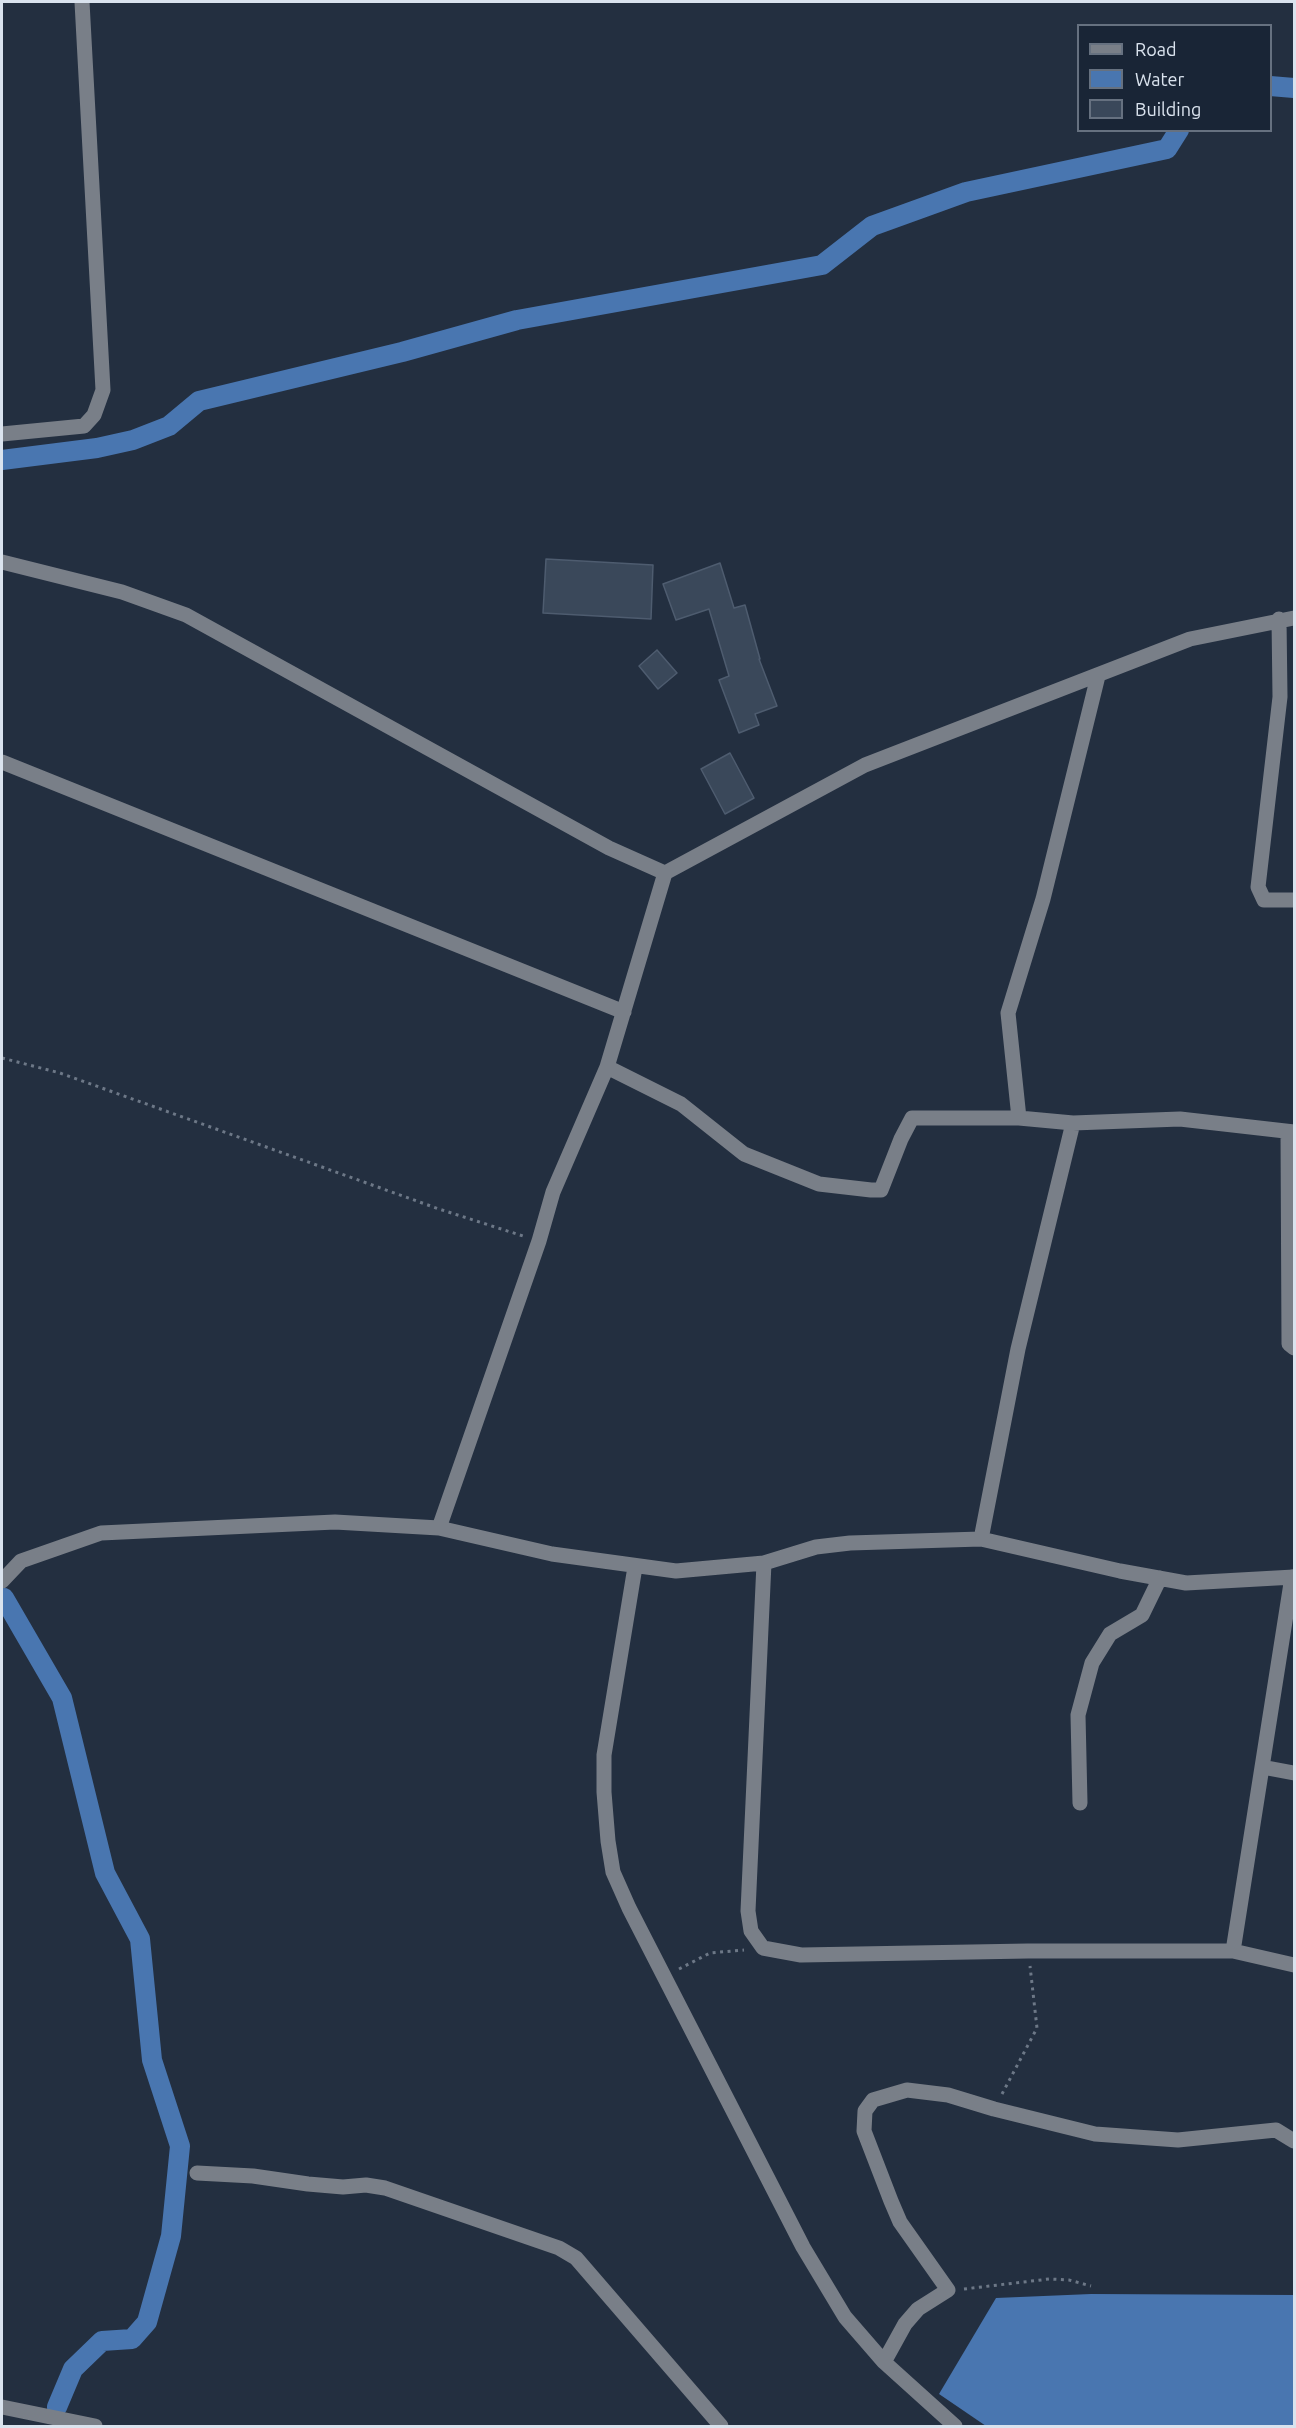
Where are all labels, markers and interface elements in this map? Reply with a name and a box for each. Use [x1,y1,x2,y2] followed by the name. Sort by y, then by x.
[1077,24,1272,132] legend
[1135,39,1177,59] text: Road
[1135,69,1184,89] text: Water
[1135,99,1201,119] text: Building

